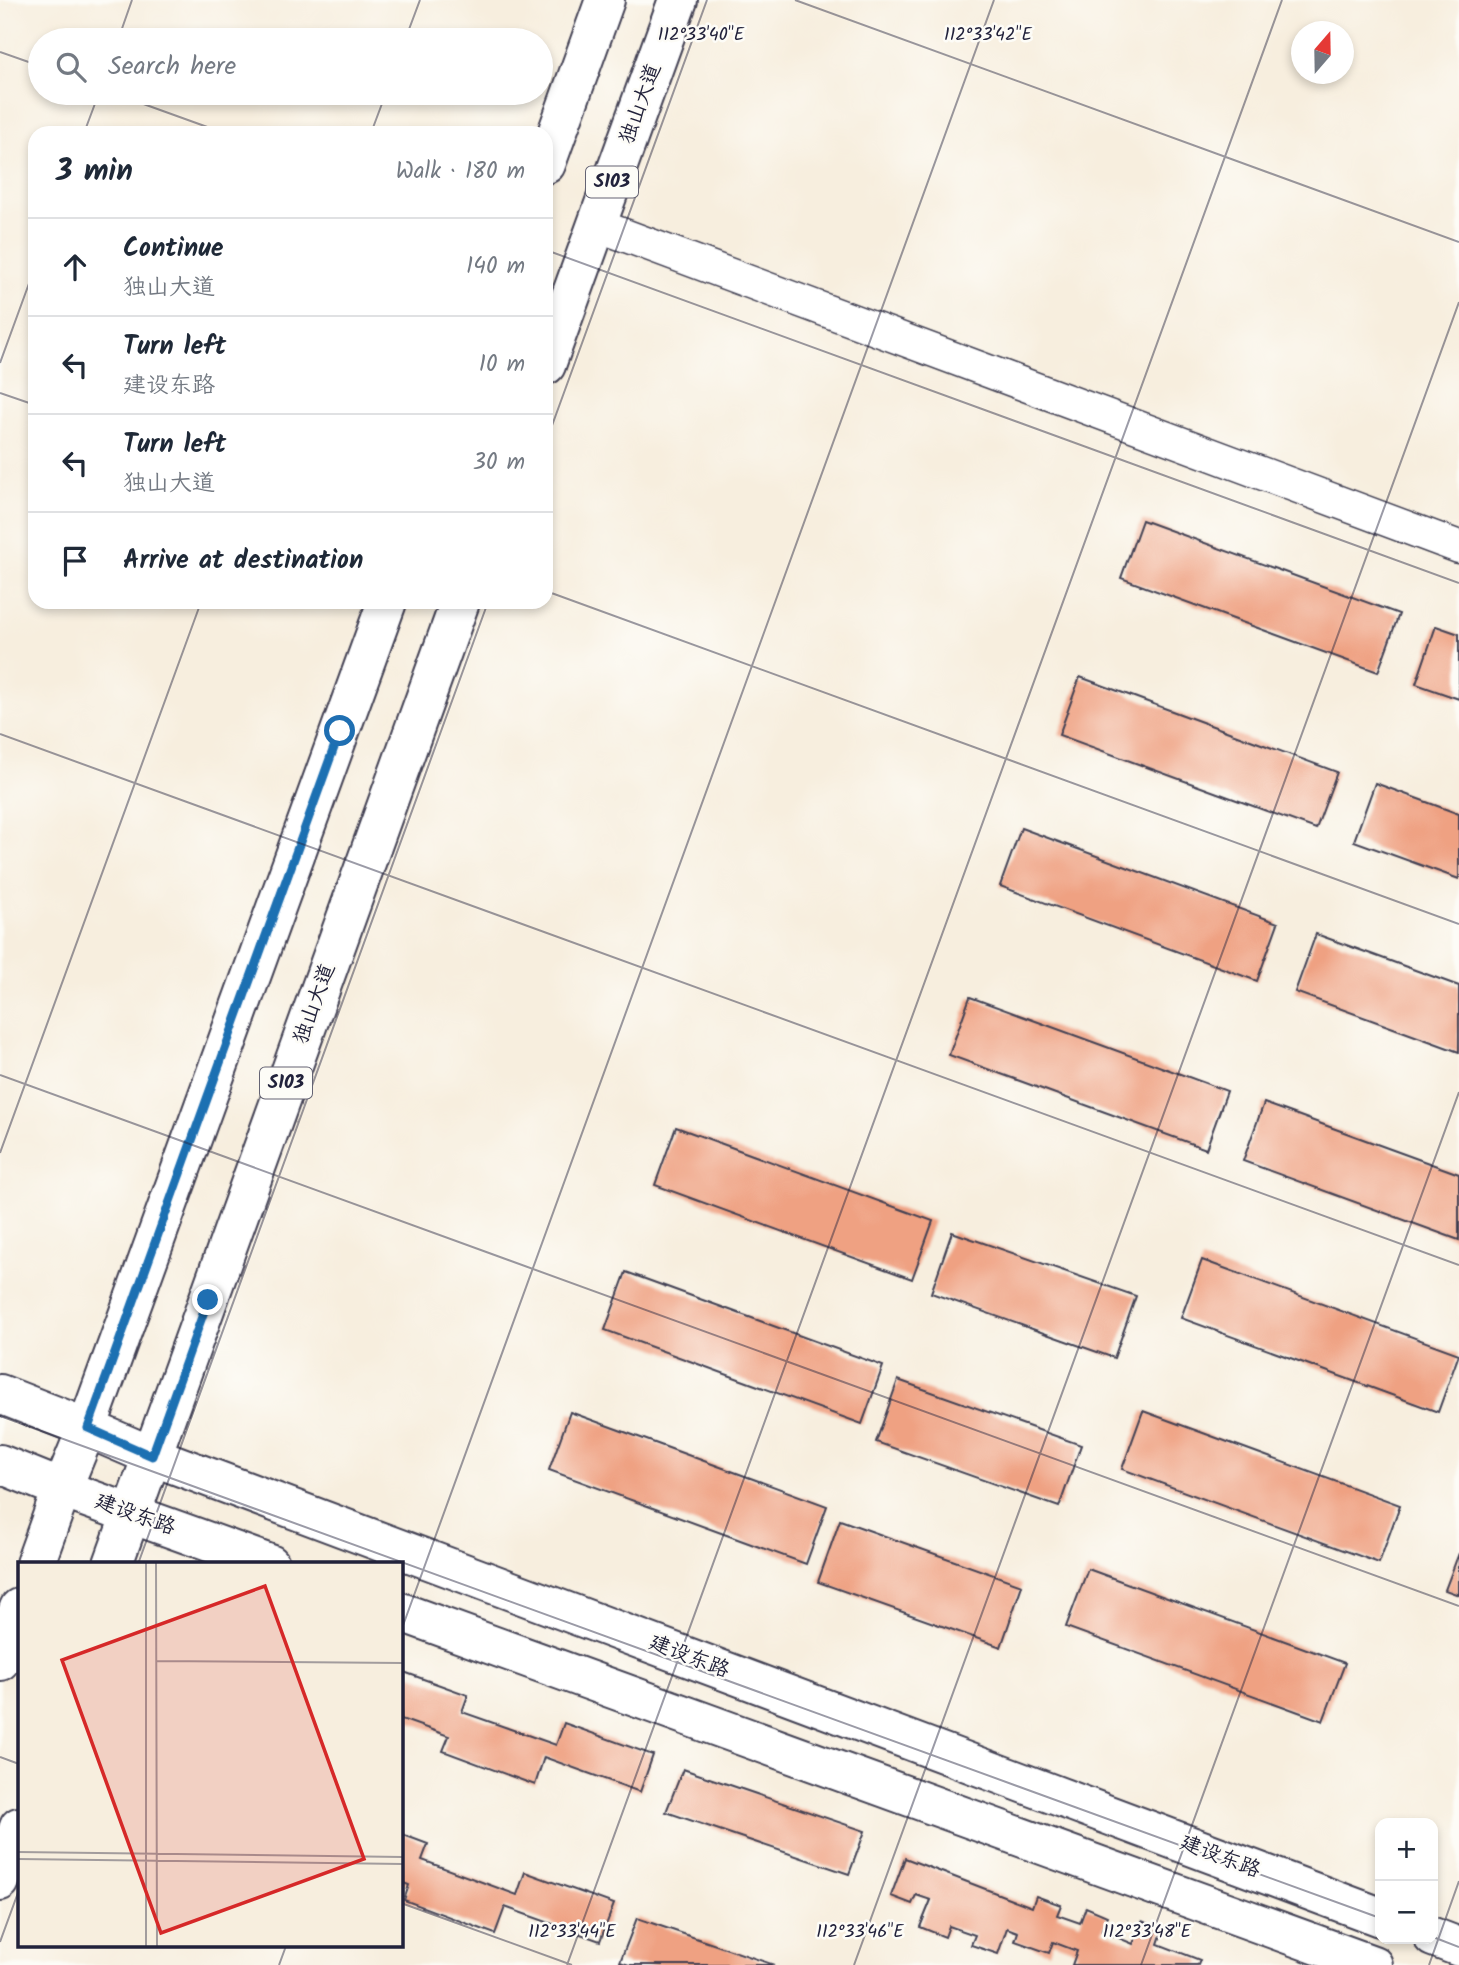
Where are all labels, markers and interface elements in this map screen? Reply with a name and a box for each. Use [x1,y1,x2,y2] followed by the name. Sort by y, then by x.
[658,21,745,50] text: 112°33'40"E
[944,21,1032,50] text: 112°33'42"E
[1291,21,1354,84] north arrow
[28,28,553,105] search box
[108,46,236,88] text: Search here
[52,48,90,86] icon: search
[611,59,671,149] street label: 独山大道
[56,148,133,196] text: 3 min
[396,154,525,190] text: Walk · 180 m
[586,166,638,198] road number: S103
[123,228,224,270] text: Continue
[56,248,94,286] icon: ahead
[466,249,525,285] text: 140 m
[123,270,215,306] text: 独山大道
[123,326,226,368] text: Turn left
[56,346,94,384] icon: left
[479,347,525,383] text: 10 m
[123,368,215,404] text: 建设东路
[123,424,226,466] text: Turn left
[56,444,94,482] icon: left
[473,445,525,481] text: 30 m
[123,466,215,502] text: 独山大道
[123,540,363,582] text: Arrive at destination
[56,542,94,580] icon: arrive
[324,715,355,746] route start
[285,959,345,1049] street label: 独山大道
[260,1068,312,1098] road number: S103
[192,1284,223,1315] route end
[90,1485,180,1545] street label: 建设东路
[18,1562,402,1948] inset map
[644,1627,734,1687] street label: 建设东路
[1375,1818,1438,1944] map controls
[1375,1818,1438,1881] button: +
[1175,1827,1265,1887] street label: 建设东路
[1375,1881,1438,1944] button: −
[528,1918,616,1947] text: 112°33'44"E
[816,1918,904,1947] text: 112°33'46"E
[1103,1918,1192,1947] text: 112°33'48"E

